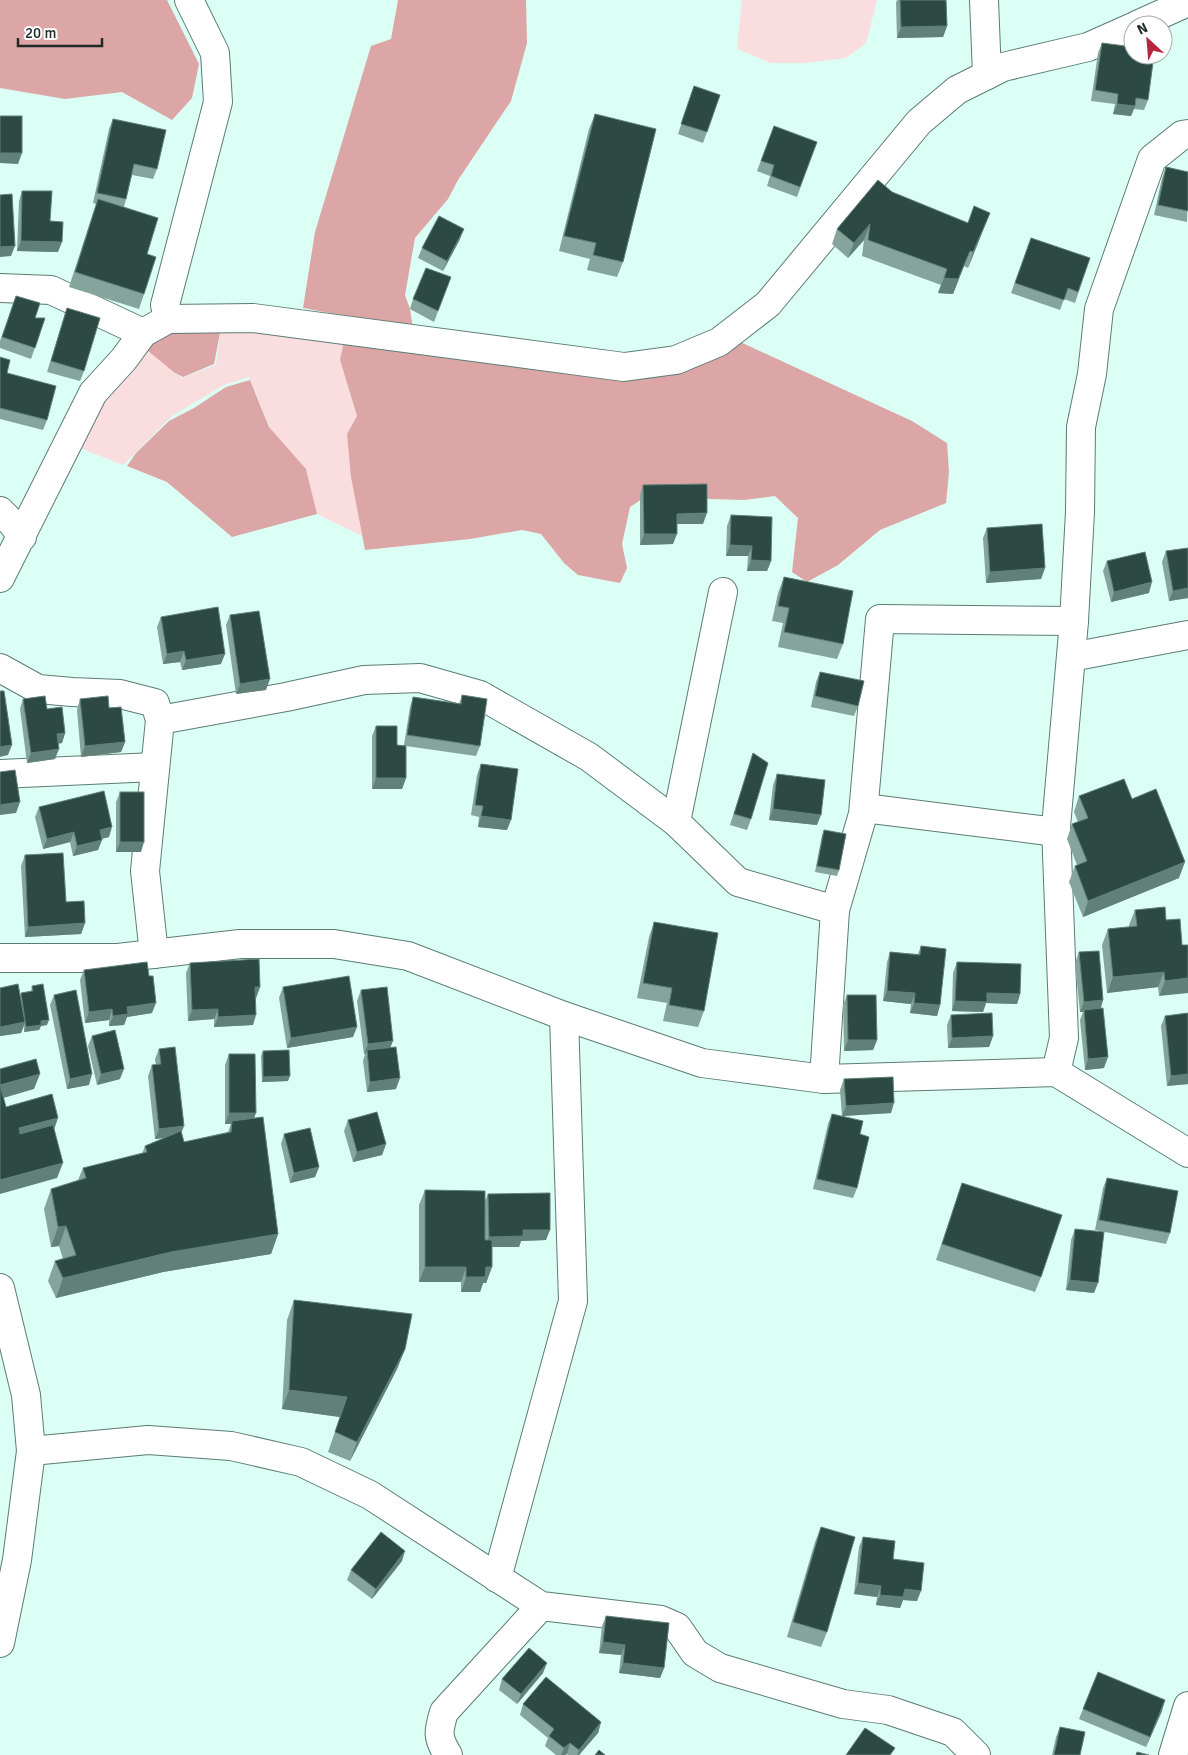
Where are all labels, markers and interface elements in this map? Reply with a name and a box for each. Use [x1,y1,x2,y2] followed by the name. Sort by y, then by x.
[18,15,101,47] scale bar
[1123,15,1173,65] north arrow
[1134,19,1151,39] text: N
[25,24,56,42] text: 20 m

